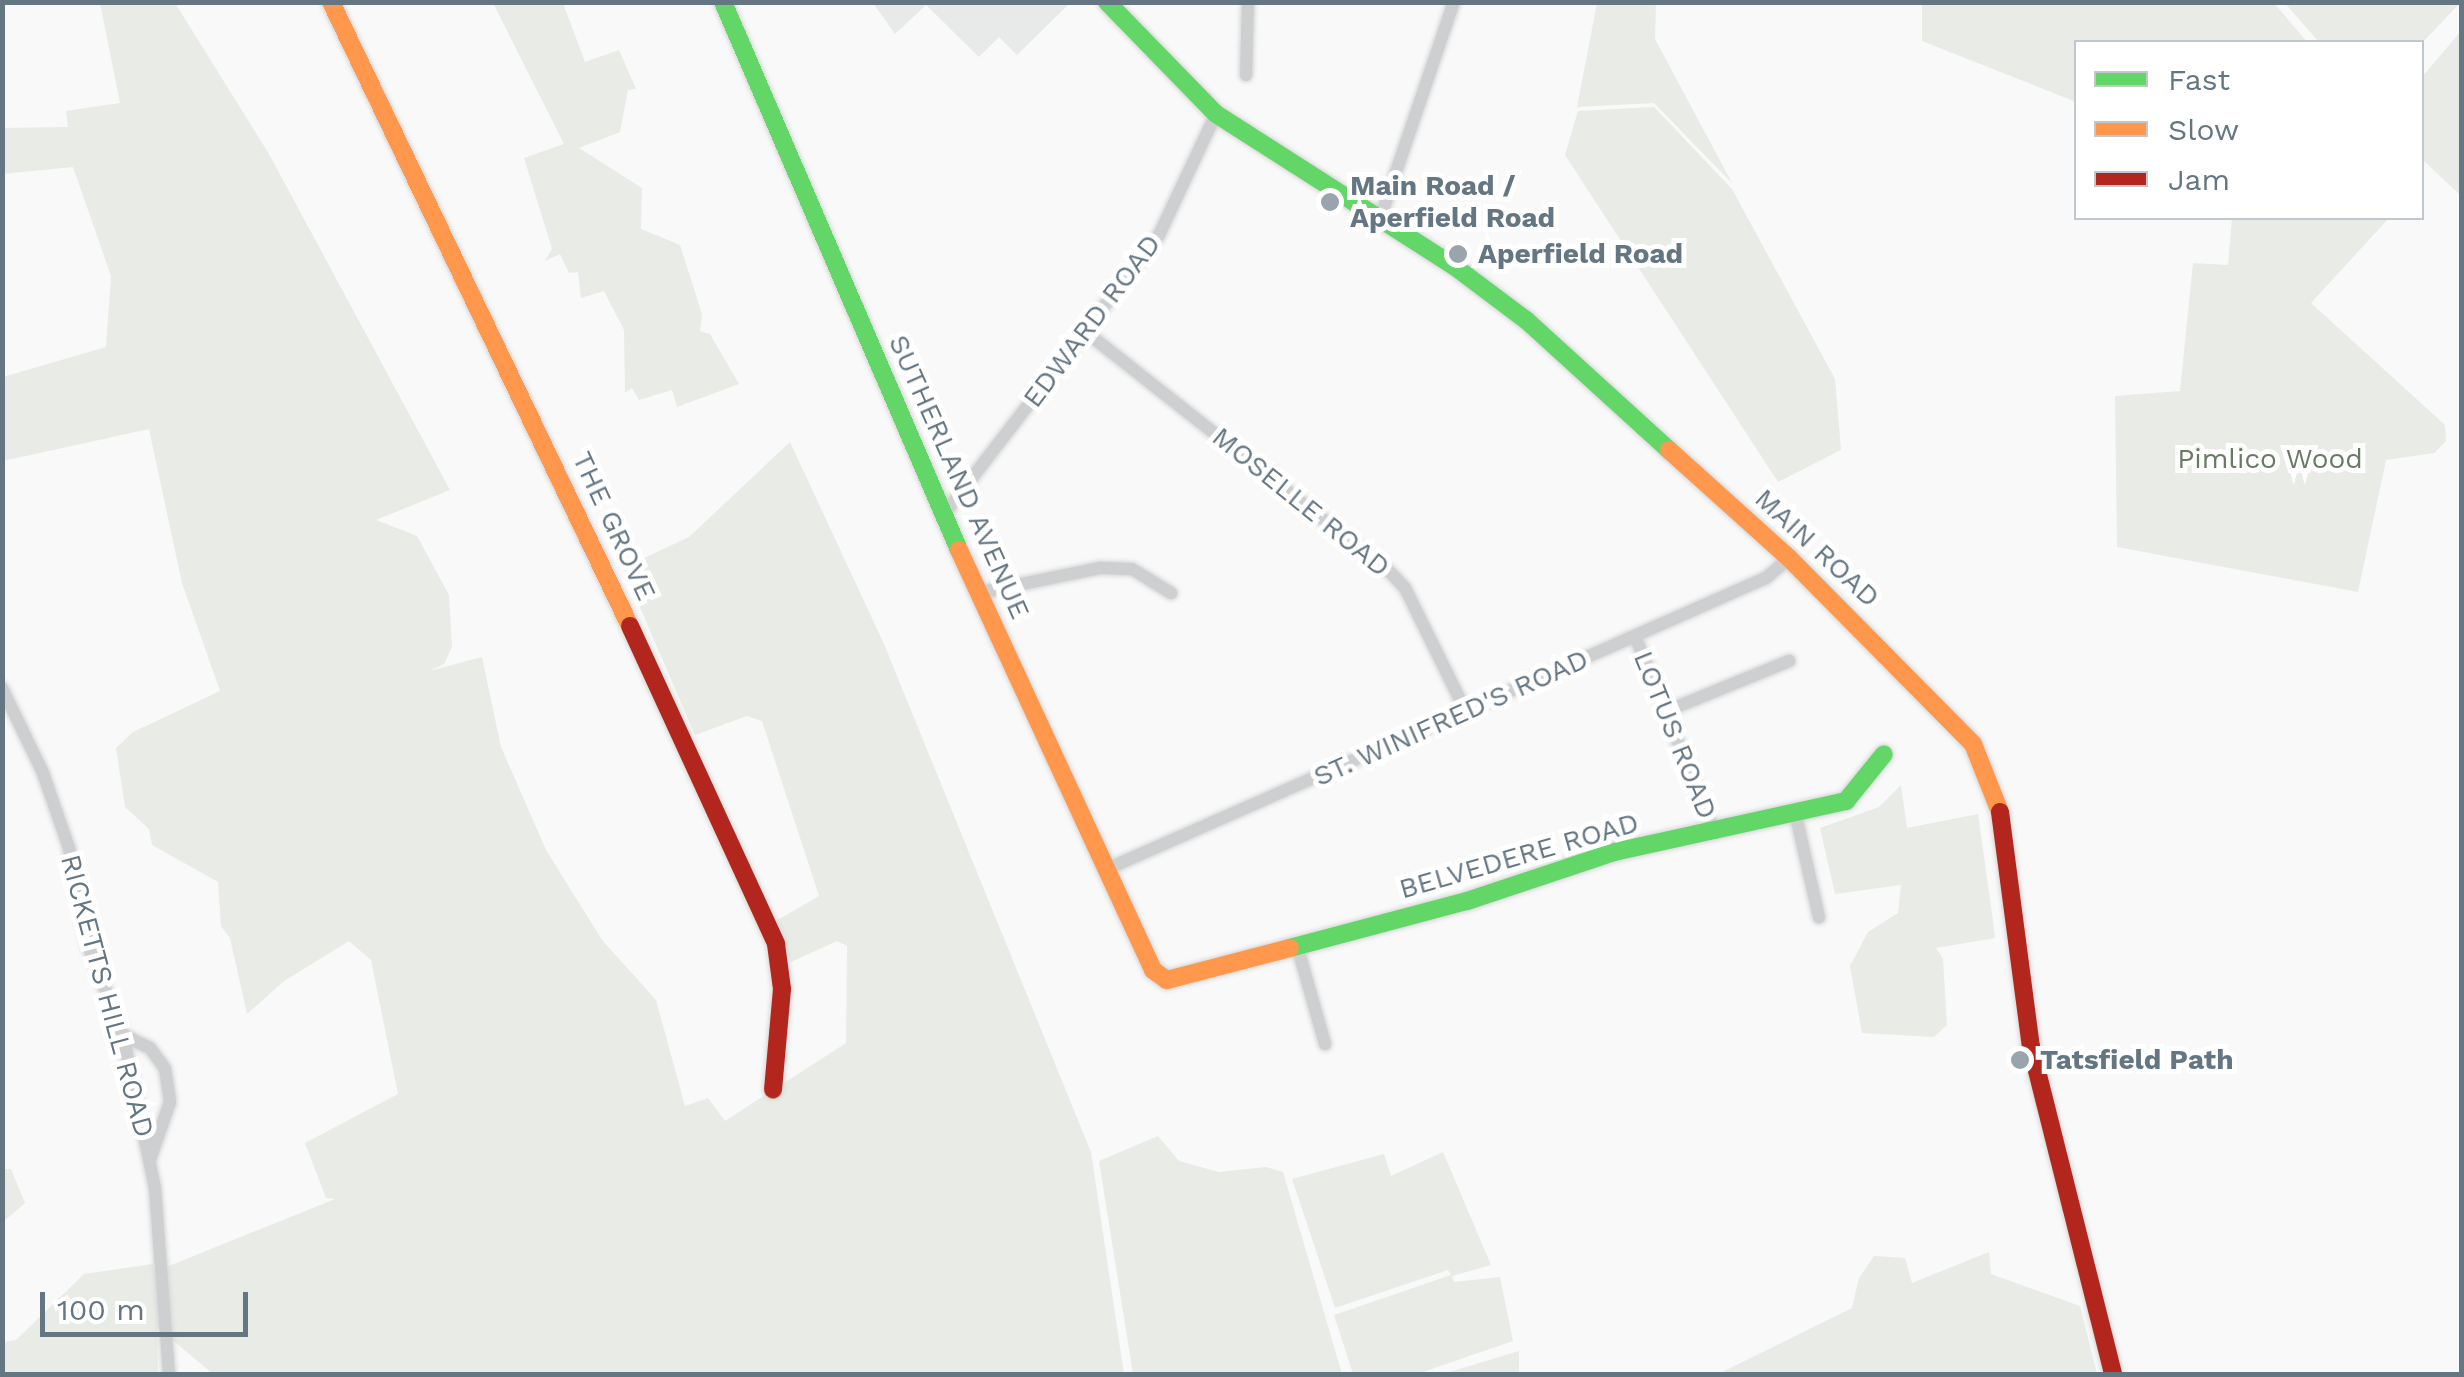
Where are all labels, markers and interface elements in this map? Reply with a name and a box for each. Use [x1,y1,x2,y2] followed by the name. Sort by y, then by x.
[2074,40,2424,220] legend
[2168,62,2230,97] text: Fast
[2168,112,2239,147] text: Slow
[2168,162,2230,197] text: Jam
[1350,169,1555,235] place label: Main Road / Aperfield Road
[1319,191,1341,213] marker: Main Road / Aperfield Road
[1016,228,1168,414] street label: EDWARD ROAD
[1478,237,1683,271] place label: Aperfield Road
[1447,243,1469,265] marker: Aperfield Road
[881,329,1037,625] street label: SUTHERLAND AVENUE
[1205,420,1397,584] street label: MOSELLE ROAD
[2177,442,2363,476] park label: Pimlico Wood
[565,446,663,606] street label: THE GROVE
[1748,482,1886,614] street label: MAIN ROAD
[1308,642,1594,794] street label: ST. WINIFRED'S ROAD
[1626,646,1724,824] street label: LOTUS ROAD
[1395,806,1643,906] street label: BELVEDERE ROAD
[53,851,161,1141] street label: RICKETTS HILL ROAD
[2040,1043,2234,1077] place label: Tatsfield Path
[2009,1049,2031,1071] marker: Tatsfield Path
[45,1272,252,1334] scale bar
[57,1292,145,1327] text: 100 m

